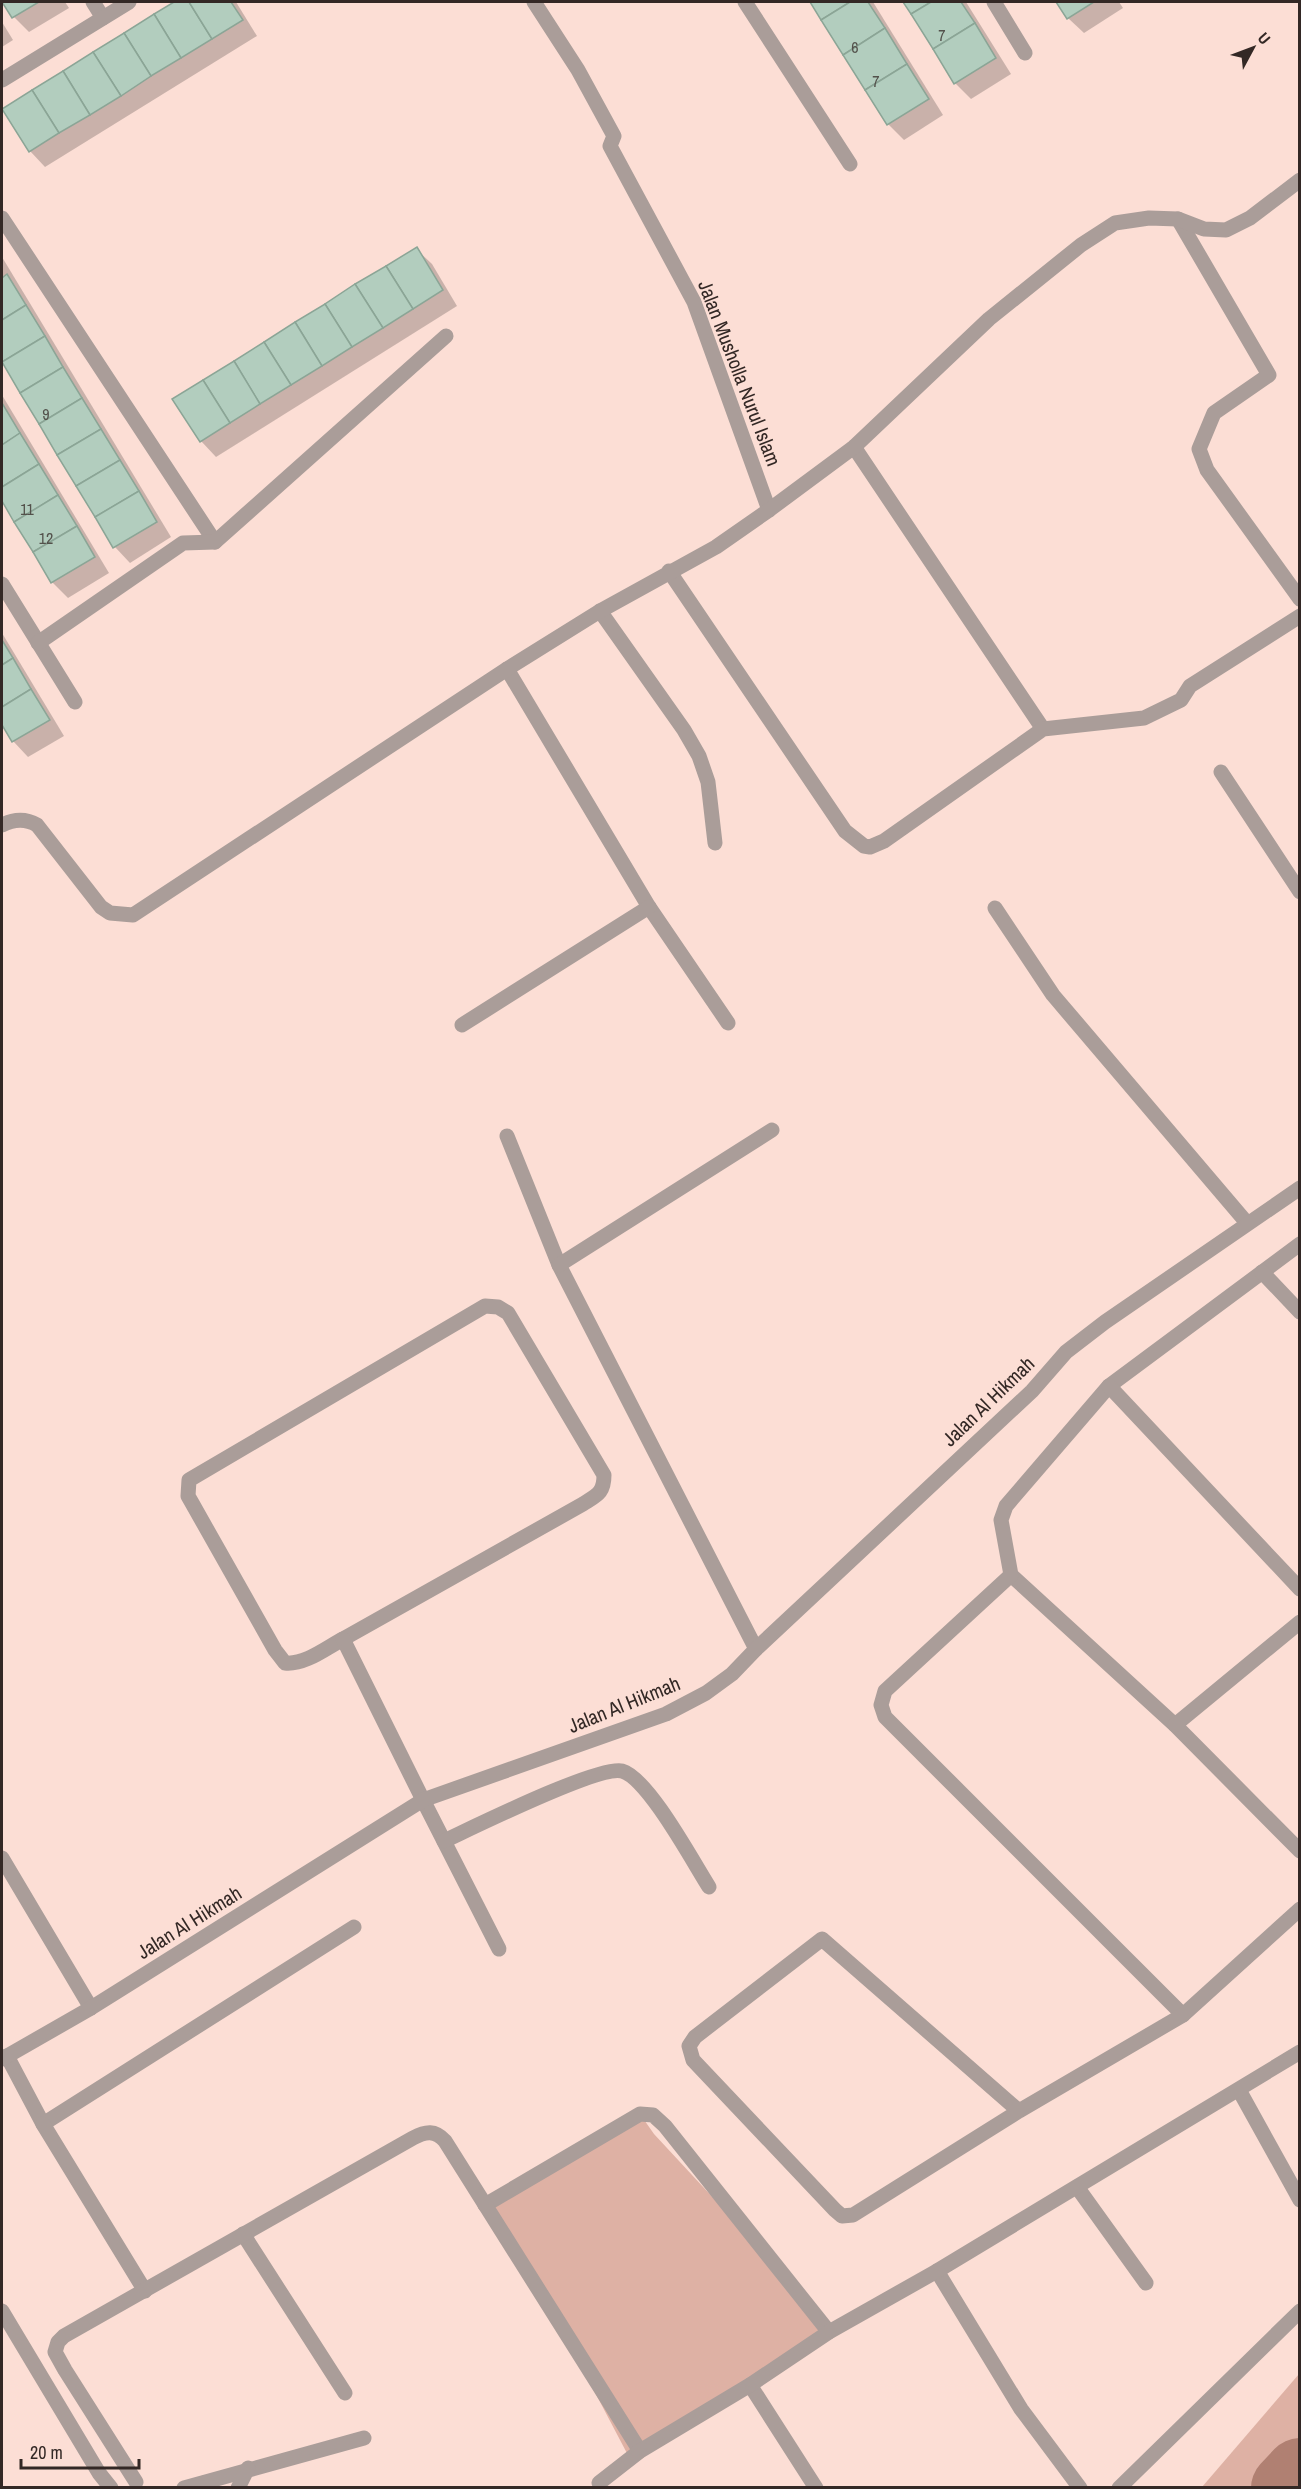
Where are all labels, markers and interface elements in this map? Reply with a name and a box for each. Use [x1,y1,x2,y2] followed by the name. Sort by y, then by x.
[1223,18,1283,78] north arrow
[938,24,946,46] house number: 7
[1253,27,1276,49] text: U
[851,36,859,58] house number: 6
[872,70,880,92] house number: 7
[692,276,788,470] street label: Jalan Musholla Nurul Islam
[42,403,50,425] house number: 9
[20,498,35,520] house number: 11
[39,527,53,549] house number: 12
[936,1350,1040,1452] street label: Jalan Al Hikmah
[564,1669,684,1739] street label: Jalan Al Hikmah
[132,1879,246,1965] street label: Jalan Al Hikmah
[21,2432,140,2470] scale bar
[30,2440,63,2465] text: 20 m

